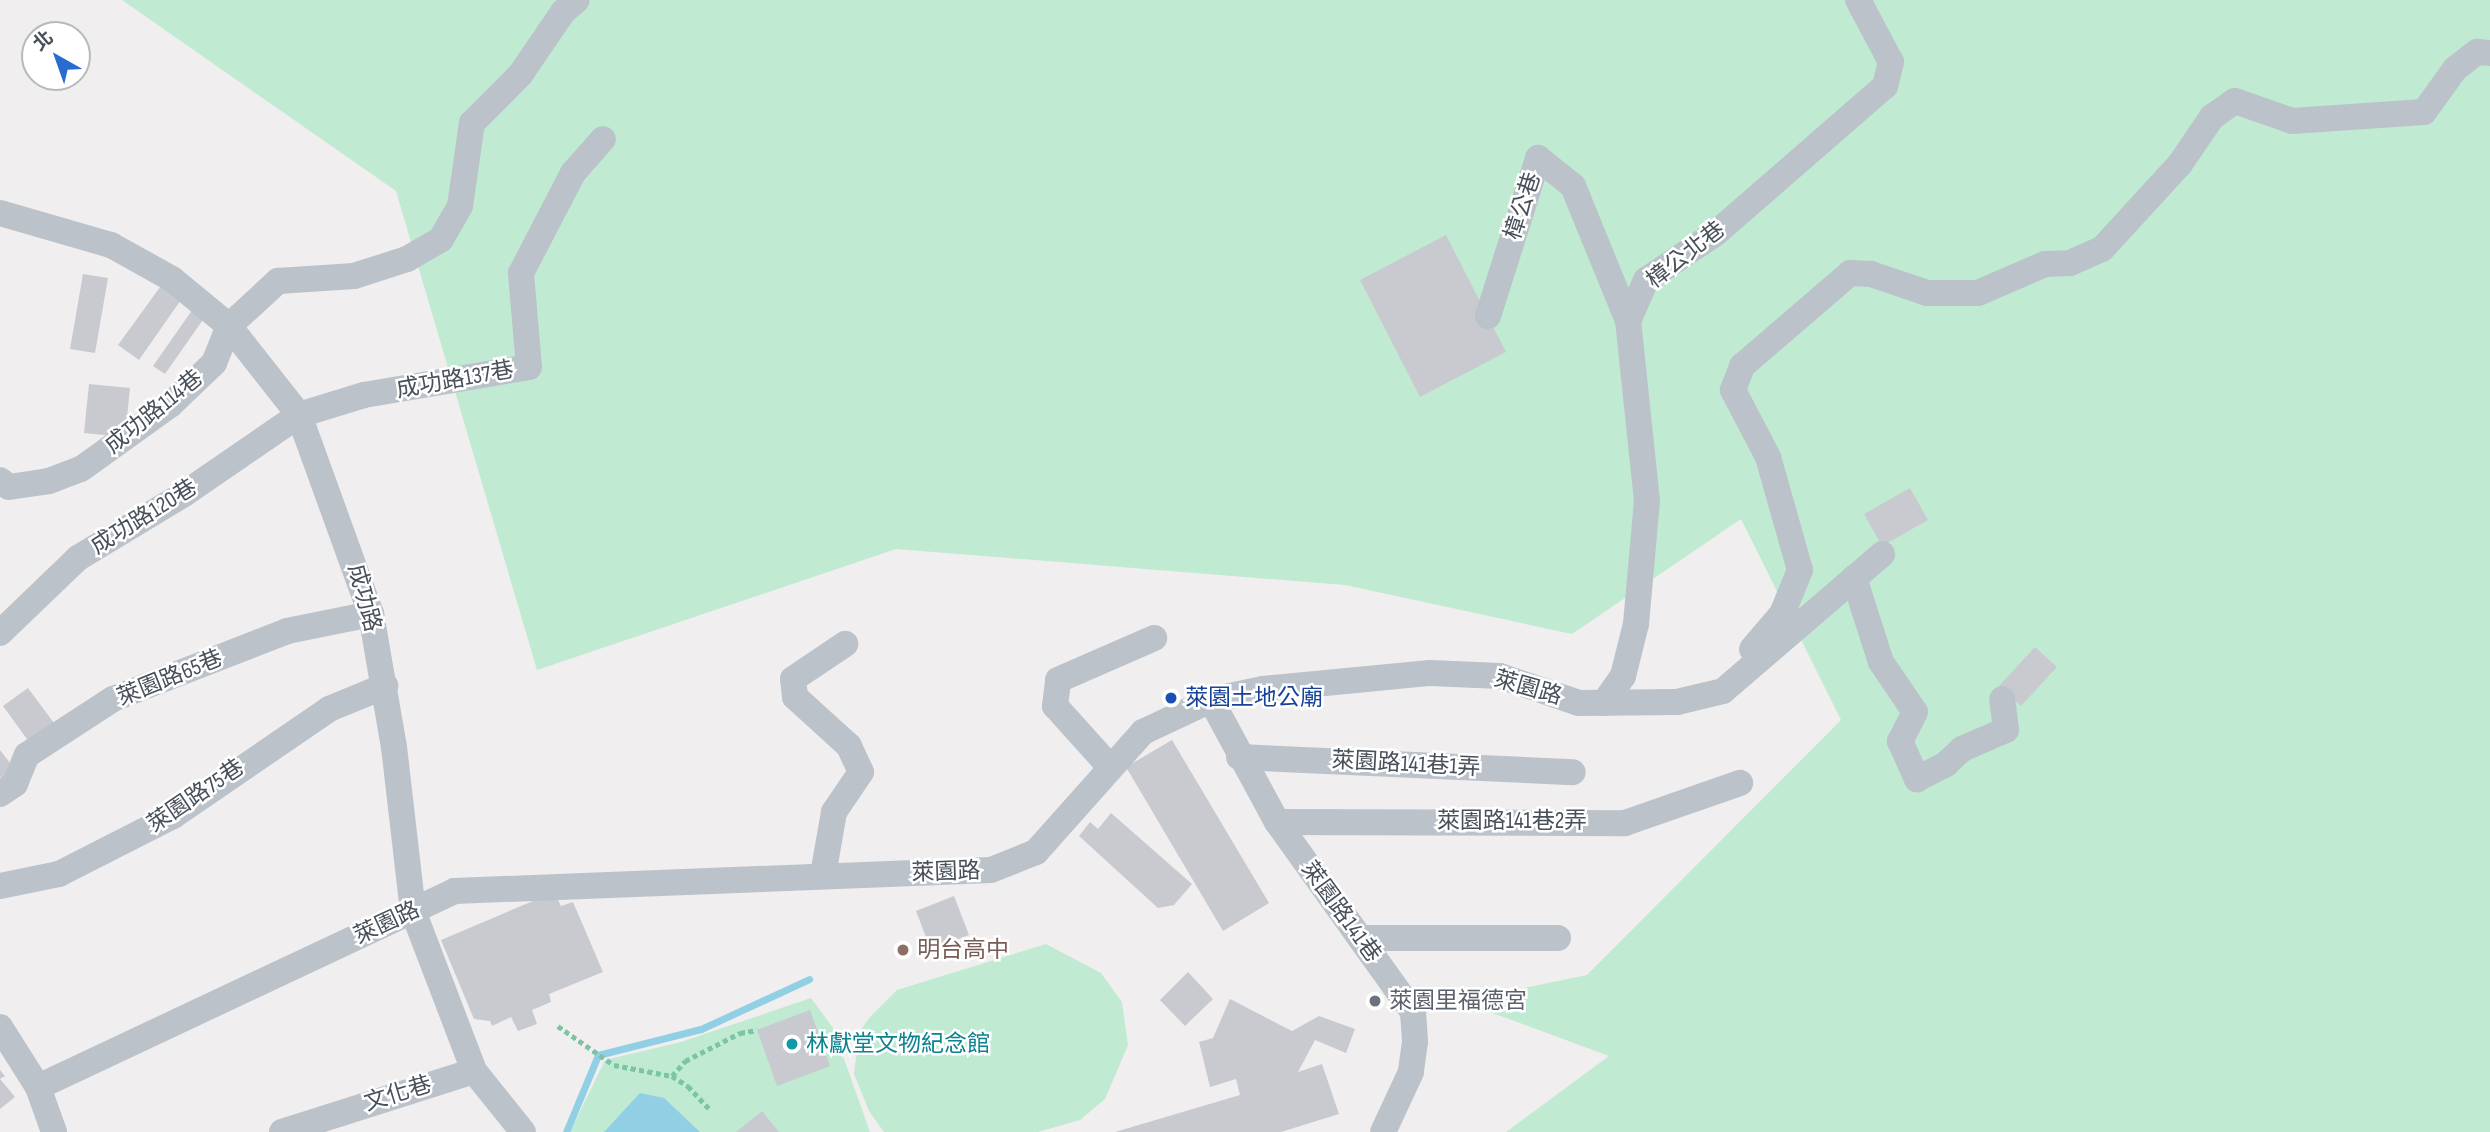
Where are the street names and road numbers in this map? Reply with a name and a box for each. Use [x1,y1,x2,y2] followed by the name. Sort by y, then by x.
[1499,169,1547,243] street label: 樟公巷
[1641,216,1731,294] street label: 樟公北巷
[394,356,516,404] street label: 成功路137巷
[100,364,208,460] street label: 成功路114巷
[86,473,202,561] street label: 成功路120巷
[342,561,386,635] street label: 成功路
[113,644,227,712] street label: 萊園路65巷
[1491,665,1565,711] street label: 萊園路
[1331,746,1481,782] street label: 萊園路141巷1弄
[143,754,249,838] street label: 萊園路75巷
[1437,807,1587,835] street label: 萊園路141巷2弄
[1295,856,1387,968] street label: 萊園路141巷
[911,857,981,887] street label: 萊園路
[350,896,424,950] street label: 萊園路
[361,1071,435,1117] street label: 文化巷

